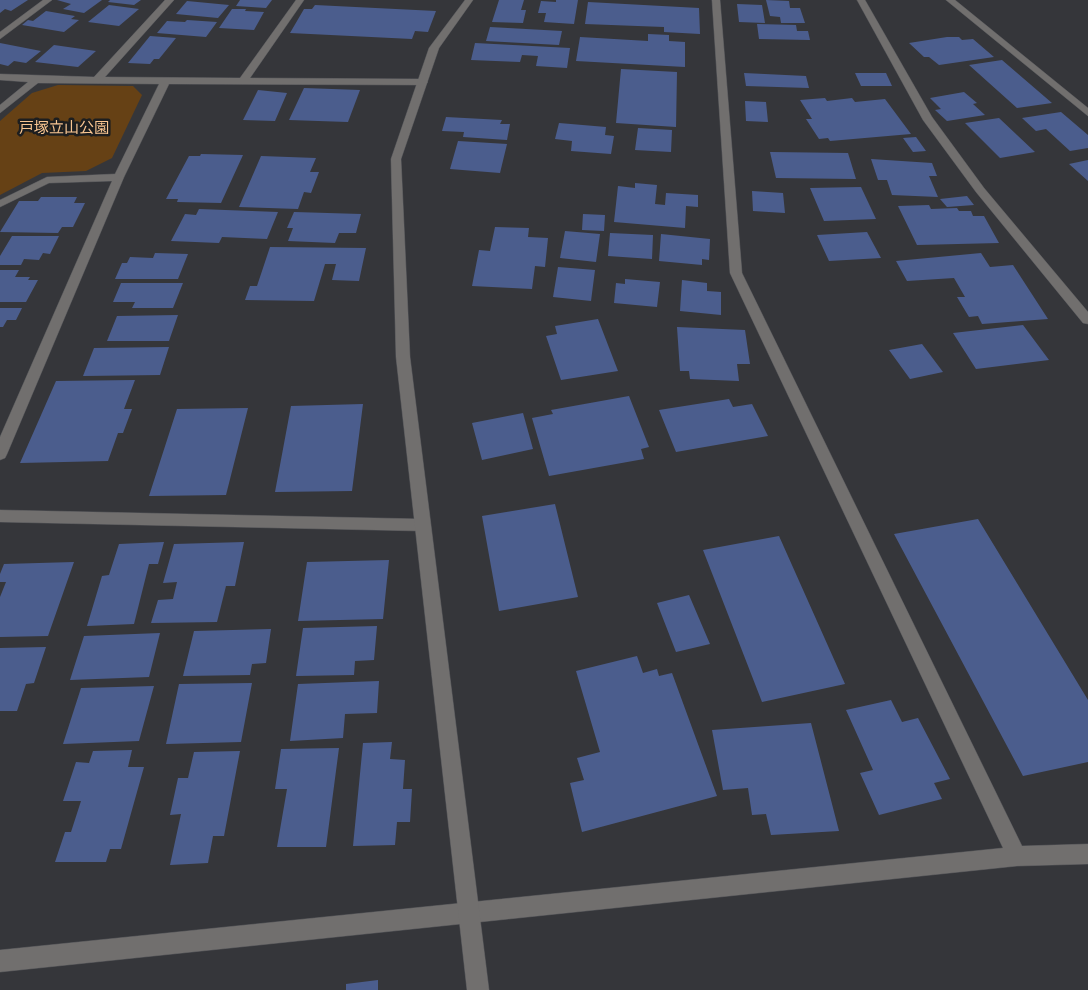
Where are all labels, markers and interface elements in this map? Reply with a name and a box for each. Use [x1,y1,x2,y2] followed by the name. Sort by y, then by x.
[19,120,109,138] park label: 戸塚立山公園

